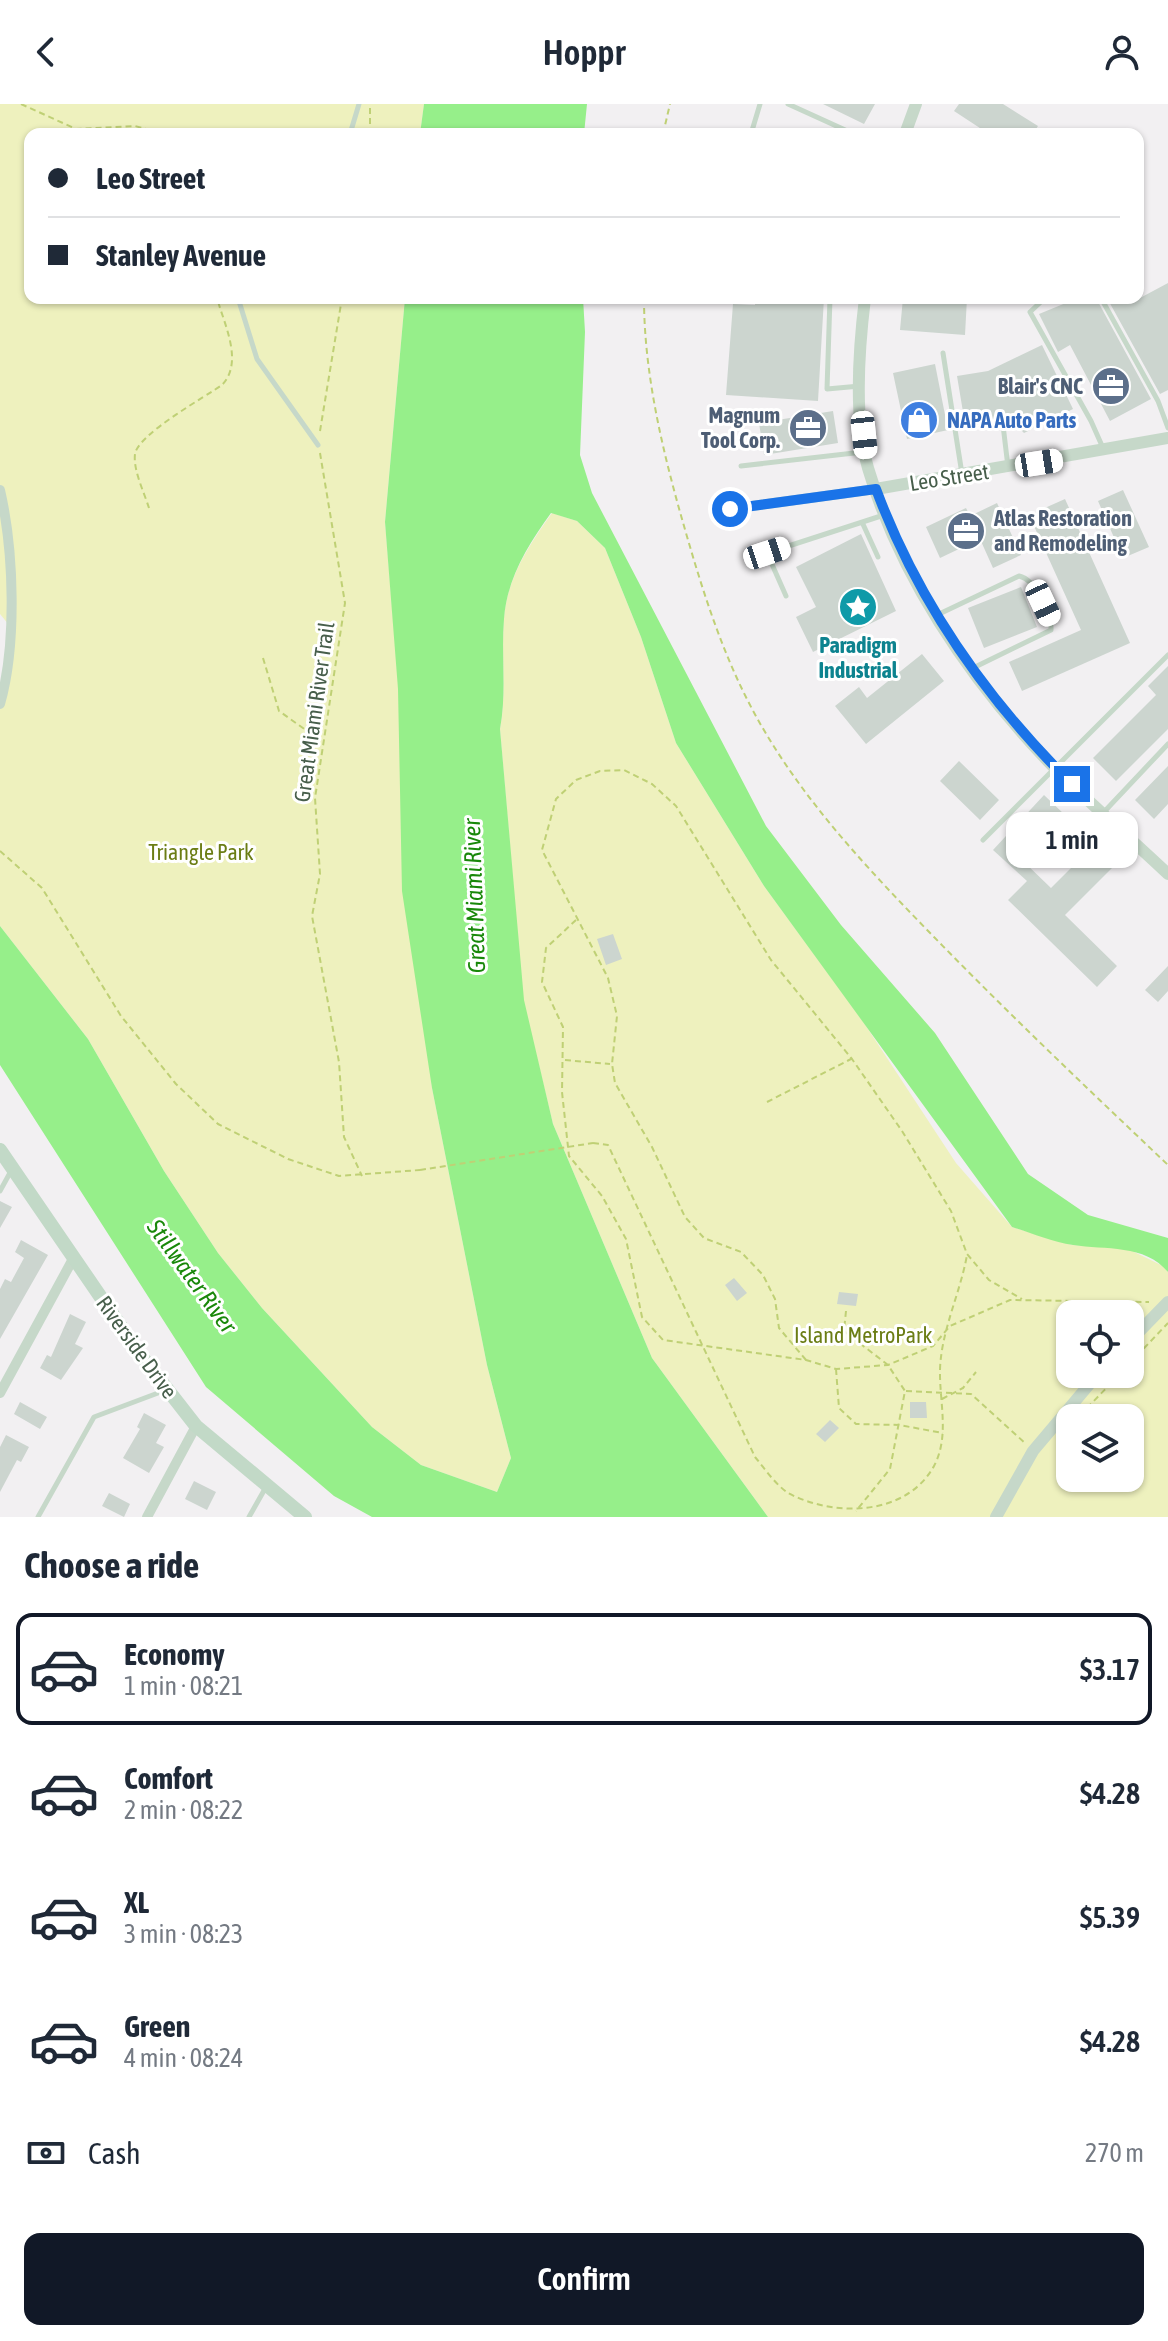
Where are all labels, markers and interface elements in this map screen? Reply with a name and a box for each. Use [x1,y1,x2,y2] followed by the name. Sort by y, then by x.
[24,30,68,74] icon: back
[1100,30,1144,74] icon: person
[543,31,625,73] text: Hoppr
[96,161,205,195] text: Leo Street
[96,238,266,272] text: Stanley Avenue
[1090,365,1132,407] office icon: Blair's CNC
[998,373,1083,399] place label: Blair's CNC
[898,399,940,441] shop icon: NAPA Auto Parts
[701,402,780,453] place label: Magnum Tool Corp.
[787,407,829,449] office icon: Magnum Tool Corp.
[947,407,1077,433] place label: NAPA Auto Parts
[850,410,878,460] car
[1013,447,1065,479] car
[907,458,991,496] street label: Leo Street
[712,491,748,527] route start
[993,505,1132,556] place label: Atlas Restoration and Remodeling
[945,510,987,552] office icon: Atlas Restoration and Remodeling
[740,534,794,572] car
[1022,576,1064,630] car
[837,586,879,628] place icon: Paradigm Industrial
[288,620,340,804] street label: Great Miami River Trail
[818,632,899,683] place label: Paradigm Industrial
[1054,766,1090,802] route end
[1006,812,1138,868] callout: 1 min
[458,817,490,974] water label: Great Miami River
[1045,825,1099,855] text: 1 min
[148,839,254,865] park label: Triangle Park
[141,1213,243,1339] water label: Stillwater River
[91,1291,183,1403] street label: Riverside Drive
[1056,1300,1144,1492] map controls
[1056,1300,1144,1388] button: locate
[794,1322,932,1348] park label: Island MetroPark
[1056,1404,1144,1492] button: layers
[24,1544,199,1586] text: Choose a ride
[28,1633,100,1705] icon: car
[124,1637,225,1671] text: Economy
[1080,1652,1140,1686] text: $3.17
[124,1671,243,1701] text: 1 min · 08:21
[28,1757,100,1829] icon: car
[124,1761,213,1795] text: Comfort
[1080,1776,1140,1810] text: $4.28
[124,1795,243,1825] text: 2 min · 08:22
[28,1881,100,1953] icon: car
[124,1885,149,1919] text: XL
[1080,1900,1140,1934] text: $5.39
[124,1919,243,1949] text: 3 min · 08:23
[28,2005,100,2077] icon: car
[124,2009,190,2043] text: Green
[1080,2024,1140,2058] text: $4.28
[124,2043,243,2073] text: 4 min · 08:24
[24,2131,68,2175] icon: cash
[88,2136,141,2170] text: Cash
[1085,2138,1144,2168] text: 270 m
[24,2233,1144,2325] button: Confirm

